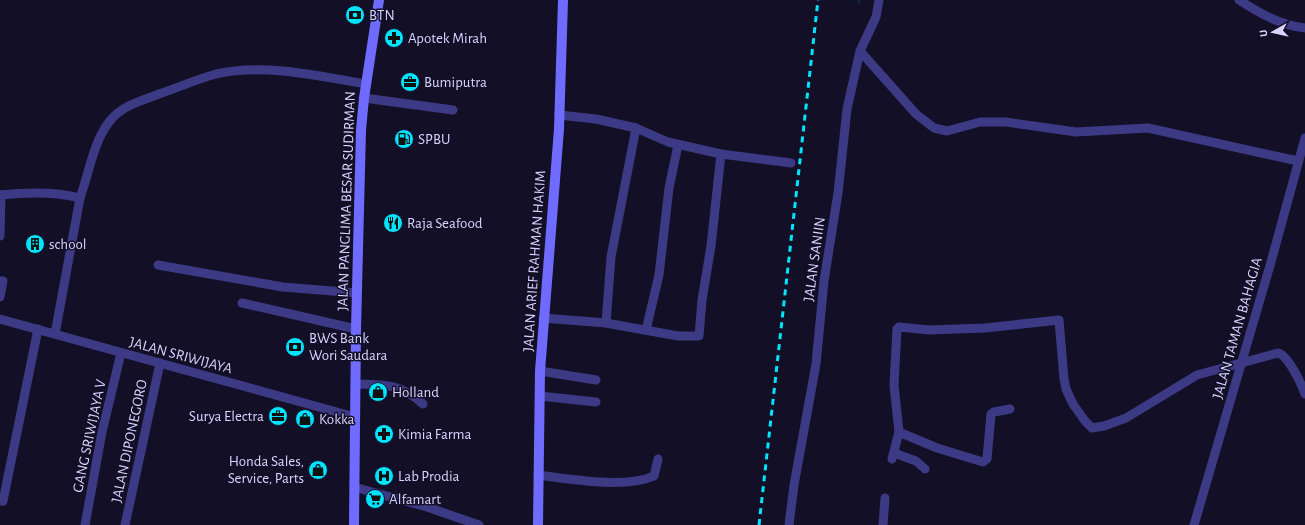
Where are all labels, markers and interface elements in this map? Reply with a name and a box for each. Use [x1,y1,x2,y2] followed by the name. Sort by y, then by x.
[344,4,366,26] bank icon: BTN
[369,8,395,23] place label: BTN
[1253,12,1293,52] north arrow
[383,27,405,49] pharmacy icon: Apotek Mirah
[1258,29,1270,38] text: U
[408,31,487,46] place label: Apotek Mirah
[399,71,421,93] office icon: Bumiputra
[424,75,487,90] place label: Bumiputra
[335,91,358,311] street label: JALAN PANGLIMA BESAR SUDIRMAN
[393,128,415,150] fuel station icon: SPBU
[418,132,450,147] place label: SPBU
[521,170,548,352] street label: JALAN ARIEF RAHMAN HAKIM
[382,212,404,234] restaurant icon: Raja Seafood
[407,216,483,231] place label: Raja Seafood
[801,216,828,302] street label: JALAN SANIIN
[24,233,46,255] building icon: school
[49,237,87,252] place label: school
[1210,255,1265,401] street label: JALAN TAMAN BAHAGIA
[309,331,387,363] place label: BWS Bank Wori Saudara
[128,335,234,377] street label: JALAN SRIWIJAYA
[284,336,306,358] bank icon: BWS Bank Wori Saudara
[70,378,109,494] street label: GANG SRIWIJAYA V
[109,378,150,504] street label: JALAN DIPONEGORO
[367,381,389,403] shop icon: Holland
[392,385,439,400] place label: Holland
[267,405,289,427] office icon: Surya Electra
[294,408,316,430] shop icon: Kokka
[189,409,264,424] place label: Surya Electra
[319,412,355,427] place label: Kokka
[373,423,395,445] pharmacy icon: Kimia Farma
[398,427,472,442] place label: Kimia Farma
[228,454,304,486] place label: Honda Sales, Service, Parts
[307,459,329,481] shop icon: Honda Sales, Service, Parts
[373,465,395,487] hospital icon: Lab Prodia
[398,469,460,484] place label: Lab Prodia
[364,488,386,510] supermarket icon: Alfamart
[389,492,441,507] place label: Alfamart

